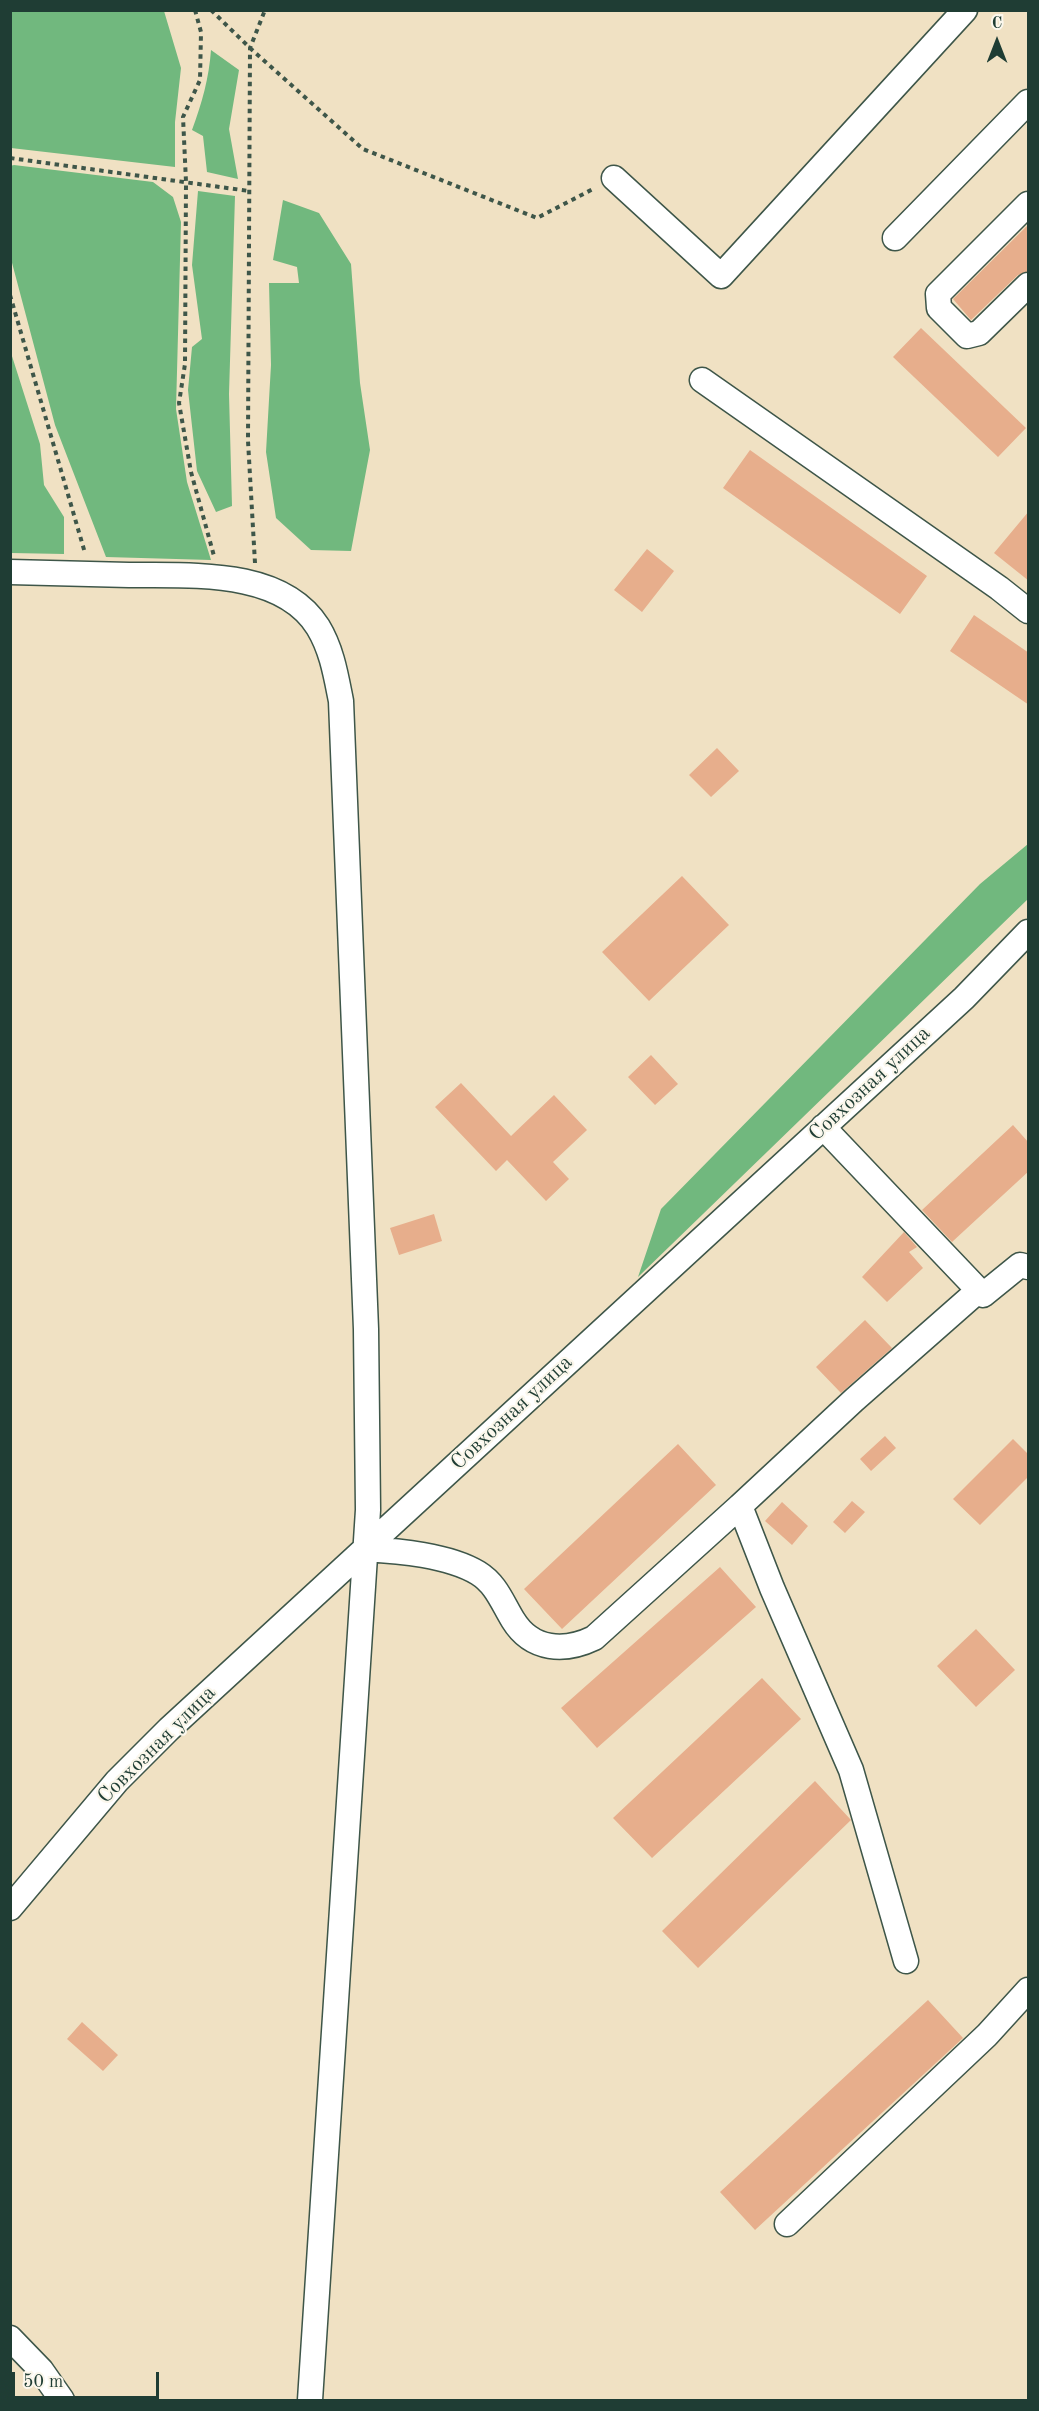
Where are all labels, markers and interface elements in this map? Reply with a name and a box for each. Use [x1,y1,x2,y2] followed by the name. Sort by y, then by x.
[967,12,1027,72] north arrow
[992,16,1002,32] text: С
[804,1021,936,1147] street label: Совхозная улица
[446,1350,578,1476] street label: Совхозная улица
[93,1681,221,1809] street label: Совхозная улица
[15,2360,162,2398] scale bar
[23,2373,63,2391] text: 50 m

